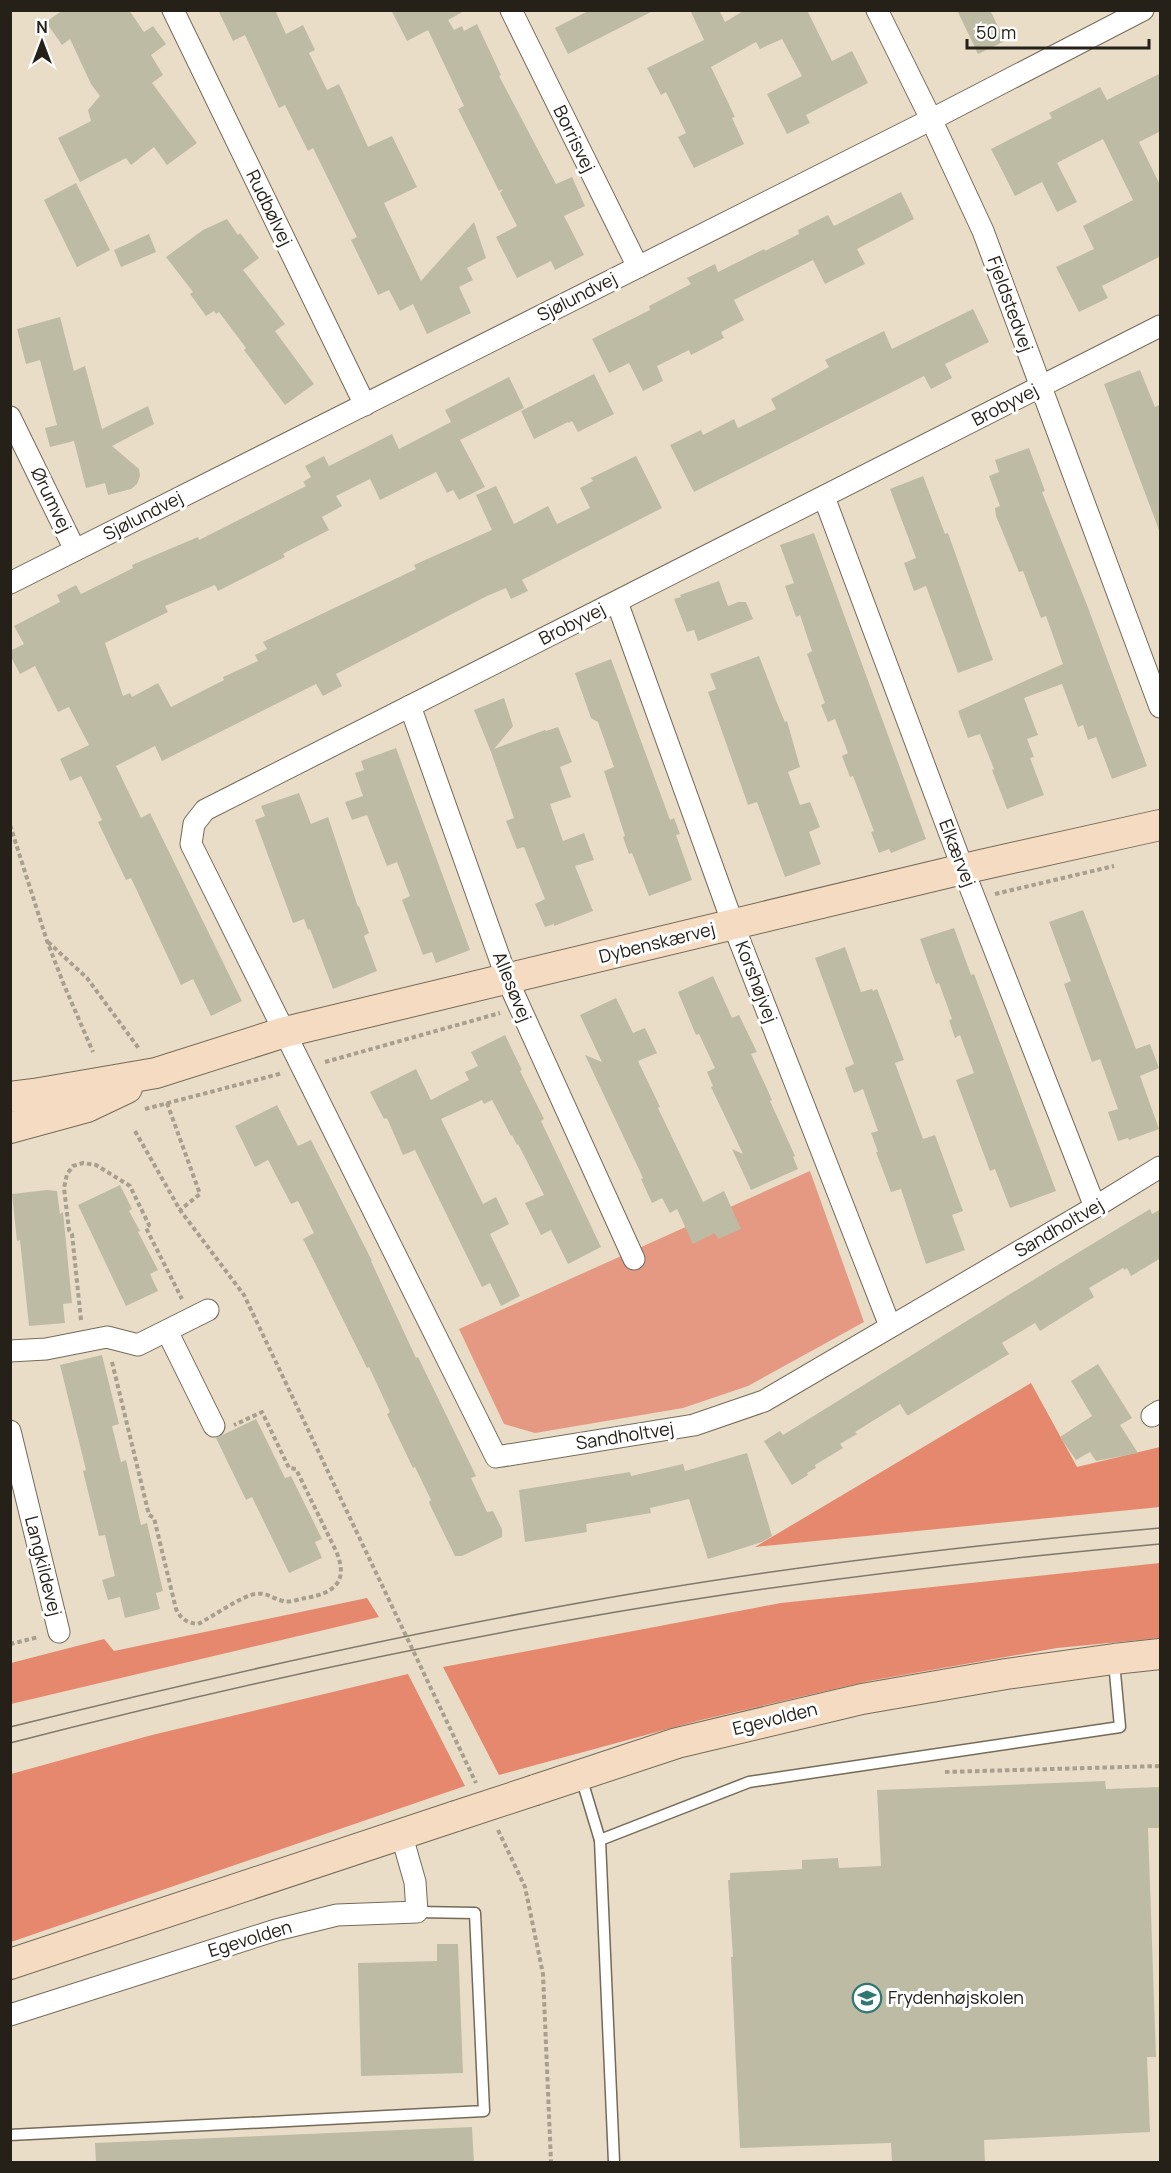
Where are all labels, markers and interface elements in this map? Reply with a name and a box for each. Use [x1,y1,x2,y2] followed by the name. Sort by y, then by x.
[12,12,72,72] north arrow
[967,12,1148,50] scale bar
[36,16,48,38] text: N
[976,20,1016,44] text: 50 m
[548,101,601,176] street label: Borrisvej
[241,165,299,250] street label: Rudbølvej
[983,252,1039,355] street label: Fjeldstedvej
[533,266,620,326] street label: Sjølundvej
[967,377,1042,431] street label: Brobyvej
[26,463,78,536] street label: Ørumvej
[99,485,186,545] street label: Sjølundvej
[534,596,609,650] street label: Brobyvej
[934,815,982,890] street label: Elkærvej
[596,916,717,968] street label: Dybenskærvej
[730,937,784,1026] street label: Korshøjvej
[488,948,538,1025] street label: Allesøvej
[1010,1192,1107,1262] street label: Sandholtvej
[574,1415,676,1455] street label: Sandholtvej
[20,1513,68,1618] street label: Langkildevej
[730,1696,820,1740] street label: Egevolden
[205,1914,294,1962] street label: Egevolden
[851,1982,883,2014] school or university icon: Frydenhøjskolen
[888,1985,1024,2009] place label: Frydenhøjskolen

